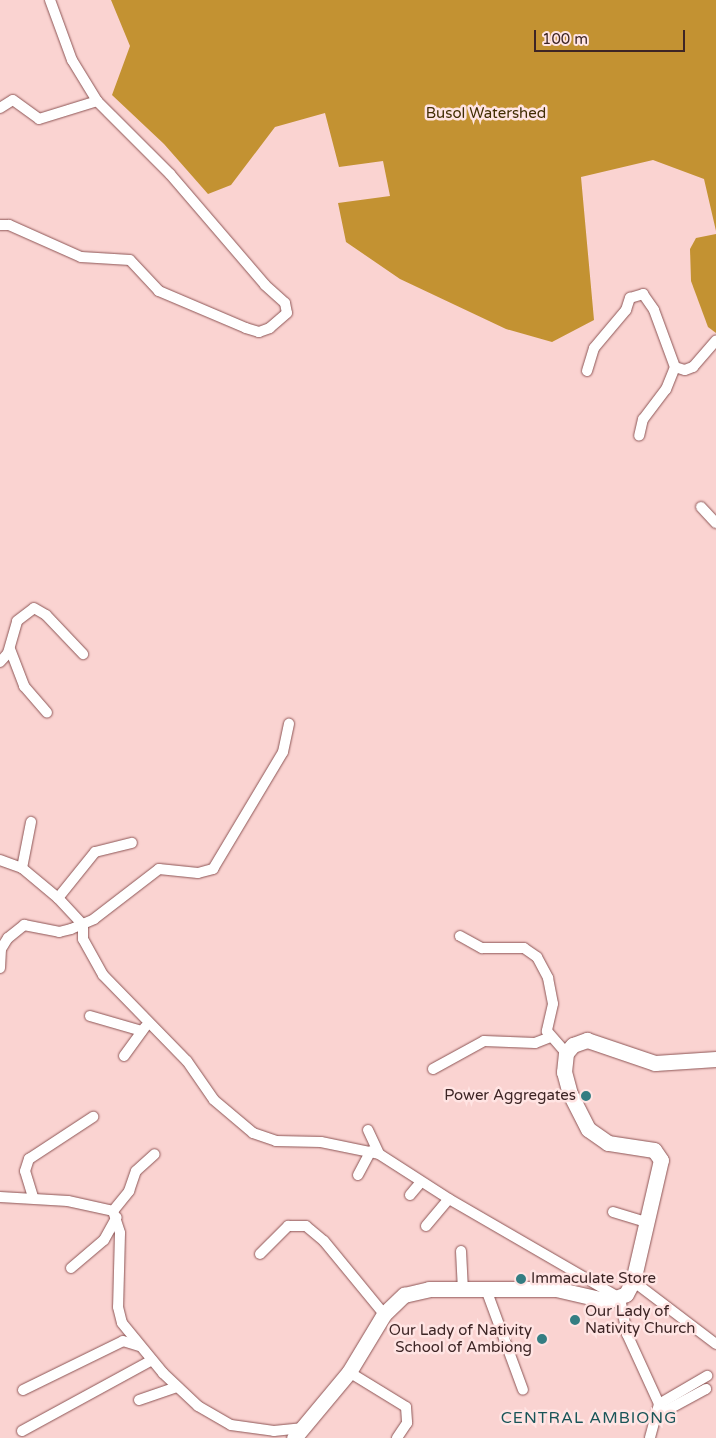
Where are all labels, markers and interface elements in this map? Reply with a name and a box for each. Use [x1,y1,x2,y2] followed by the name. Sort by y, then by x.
[536,20,687,52] scale bar
[542,30,588,48] text: 100 m
[426,105,546,123] park label: Busol Watershed
[444,1087,576,1105] place label: Power Aggregates
[580,1090,592,1102] marker: Power Aggregates
[531,1270,656,1288] place label: Immaculate Store
[515,1273,527,1285] marker: Immaculate Store
[585,1302,695,1337] place label: Our Lady of Nativity Church
[569,1314,581,1326] marker: Our Lady of Nativity Church
[389,1321,532,1356] place label: Our Lady of Nativity School of Ambiong
[536,1333,548,1345] marker: Our Lady of Nativity School of Ambiong
[499,1408,679,1428] district label: CENTRAL AMBIONG

